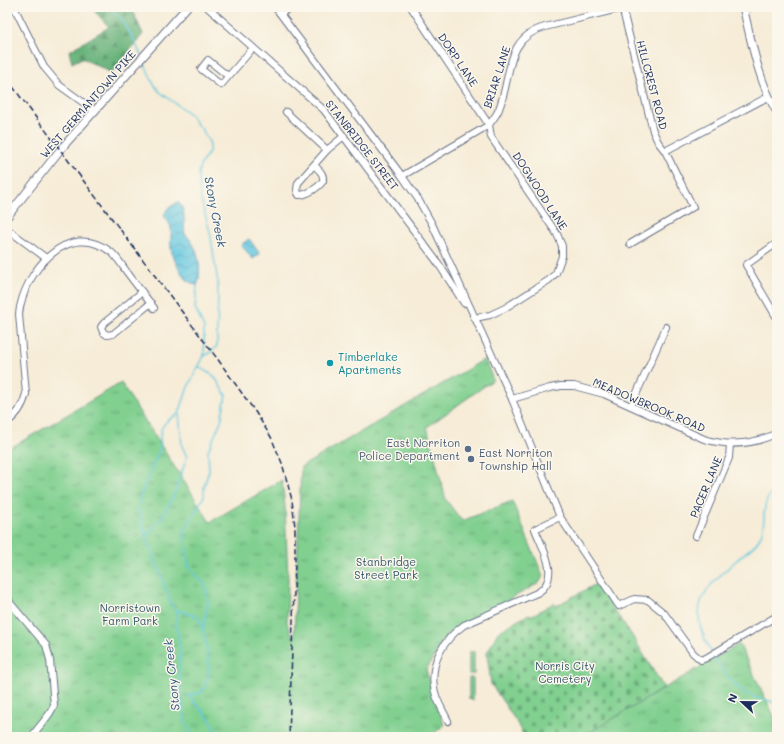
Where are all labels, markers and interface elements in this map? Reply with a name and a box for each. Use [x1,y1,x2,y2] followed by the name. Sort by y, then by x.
[435,30,482,89] street label: DORP LANE
[633,38,672,131] street label: HILLCREST ROAD
[479,44,514,110] street label: BRIAR LANE
[37,46,139,161] street label: WEST GERMANTOWN PIKE
[323,97,402,193] street label: STANBRIDGE STREET
[510,149,571,233] street label: DOGWOOD LANE
[201,175,231,249] water label: Stony Creek
[338,349,401,377] place label: Timberlake Apartments
[325,358,335,368] marker: Timberlake Apartments
[591,374,708,435] street label: MEADOWBROOK ROAD
[359,435,460,463] place label: East Norriton Police Department
[463,444,473,454] marker: East Norriton Police Department
[479,445,552,473] place label: East Norriton Township Hall
[466,454,476,464] marker: East Norriton Township Hall
[686,454,725,520] street label: PACER LANE
[354,554,418,582] park label: Stanbridge Street Park
[100,600,160,628] park label: Norristown Farm Park
[159,638,183,712] water label: Stony Creek
[535,658,595,686] park label: Norris City Cemetery
[722,682,762,722] north arrow
[724,691,741,705] text: N

